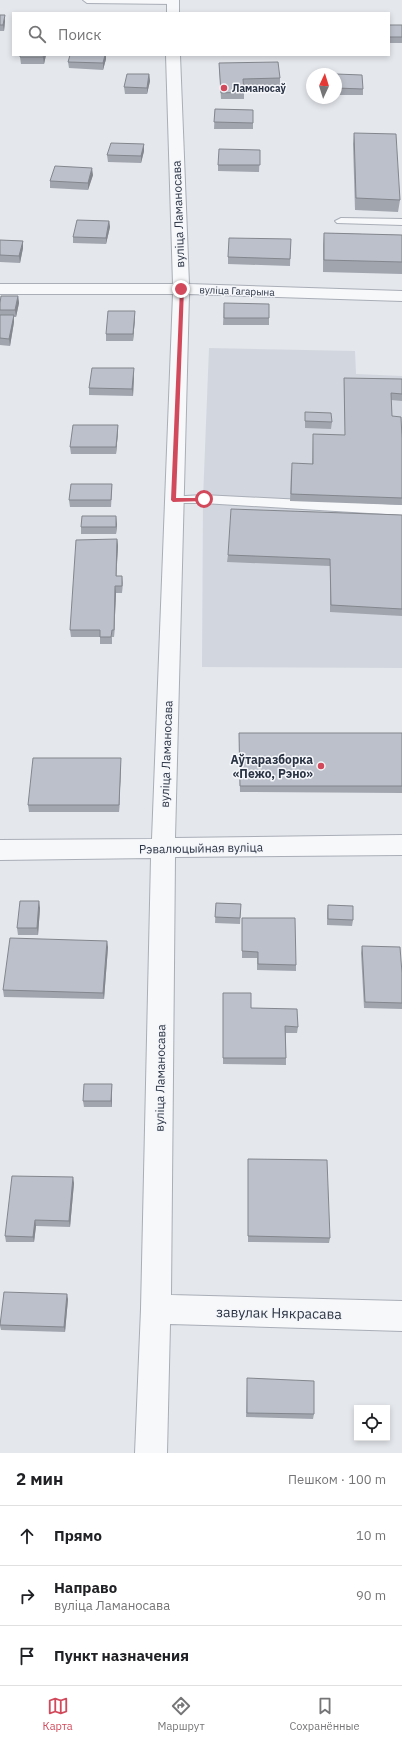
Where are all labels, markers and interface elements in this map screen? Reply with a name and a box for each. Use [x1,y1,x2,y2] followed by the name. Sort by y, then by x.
[12,12,390,56] search box
[26,23,48,45] icon: search
[58,25,101,44] text: Поиск
[306,68,342,104] north arrow
[232,82,287,95] place label: Ламаносаў
[219,83,229,93] marker: Ламаносаў
[169,160,187,268] street label: вуліца Ламаносава
[172,280,190,298] route end
[199,283,276,299] street label: вуліца Гагарына
[195,490,213,508] route start
[157,700,175,808] street label: вуліца Ламаносава
[231,752,313,781] place label: Аўтаразборка «Пежо, Рэно»
[316,761,326,771] marker: Аўтаразборка «Пежо, Рэно»
[139,839,264,857] street label: Рэвалюцыйная вуліца
[152,1024,168,1132] street label: вуліца Ламаносава
[216,1303,343,1323] street label: завулак Някрасава
[354,1405,390,1441] map controls
[354,1405,390,1441] button: locate
[16,1468,63,1490] text: 2 мин
[288,1471,386,1488] text: Пешком · 100 m
[16,1525,38,1547] icon: ahead
[54,1526,102,1545] text: Прямо
[356,1527,386,1544] text: 10 m
[54,1578,117,1597] text: Направо
[16,1585,38,1607] icon: right
[356,1587,386,1604] text: 90 m
[54,1597,170,1614] text: вуліца Ламаносава
[16,1645,38,1667] icon: arrive
[54,1646,189,1665] text: Пункт назначения
[42,1695,73,1733] tab: Карта
[158,1695,205,1733] tab: Маршрут
[289,1695,360,1733] tab: Сохранённые

